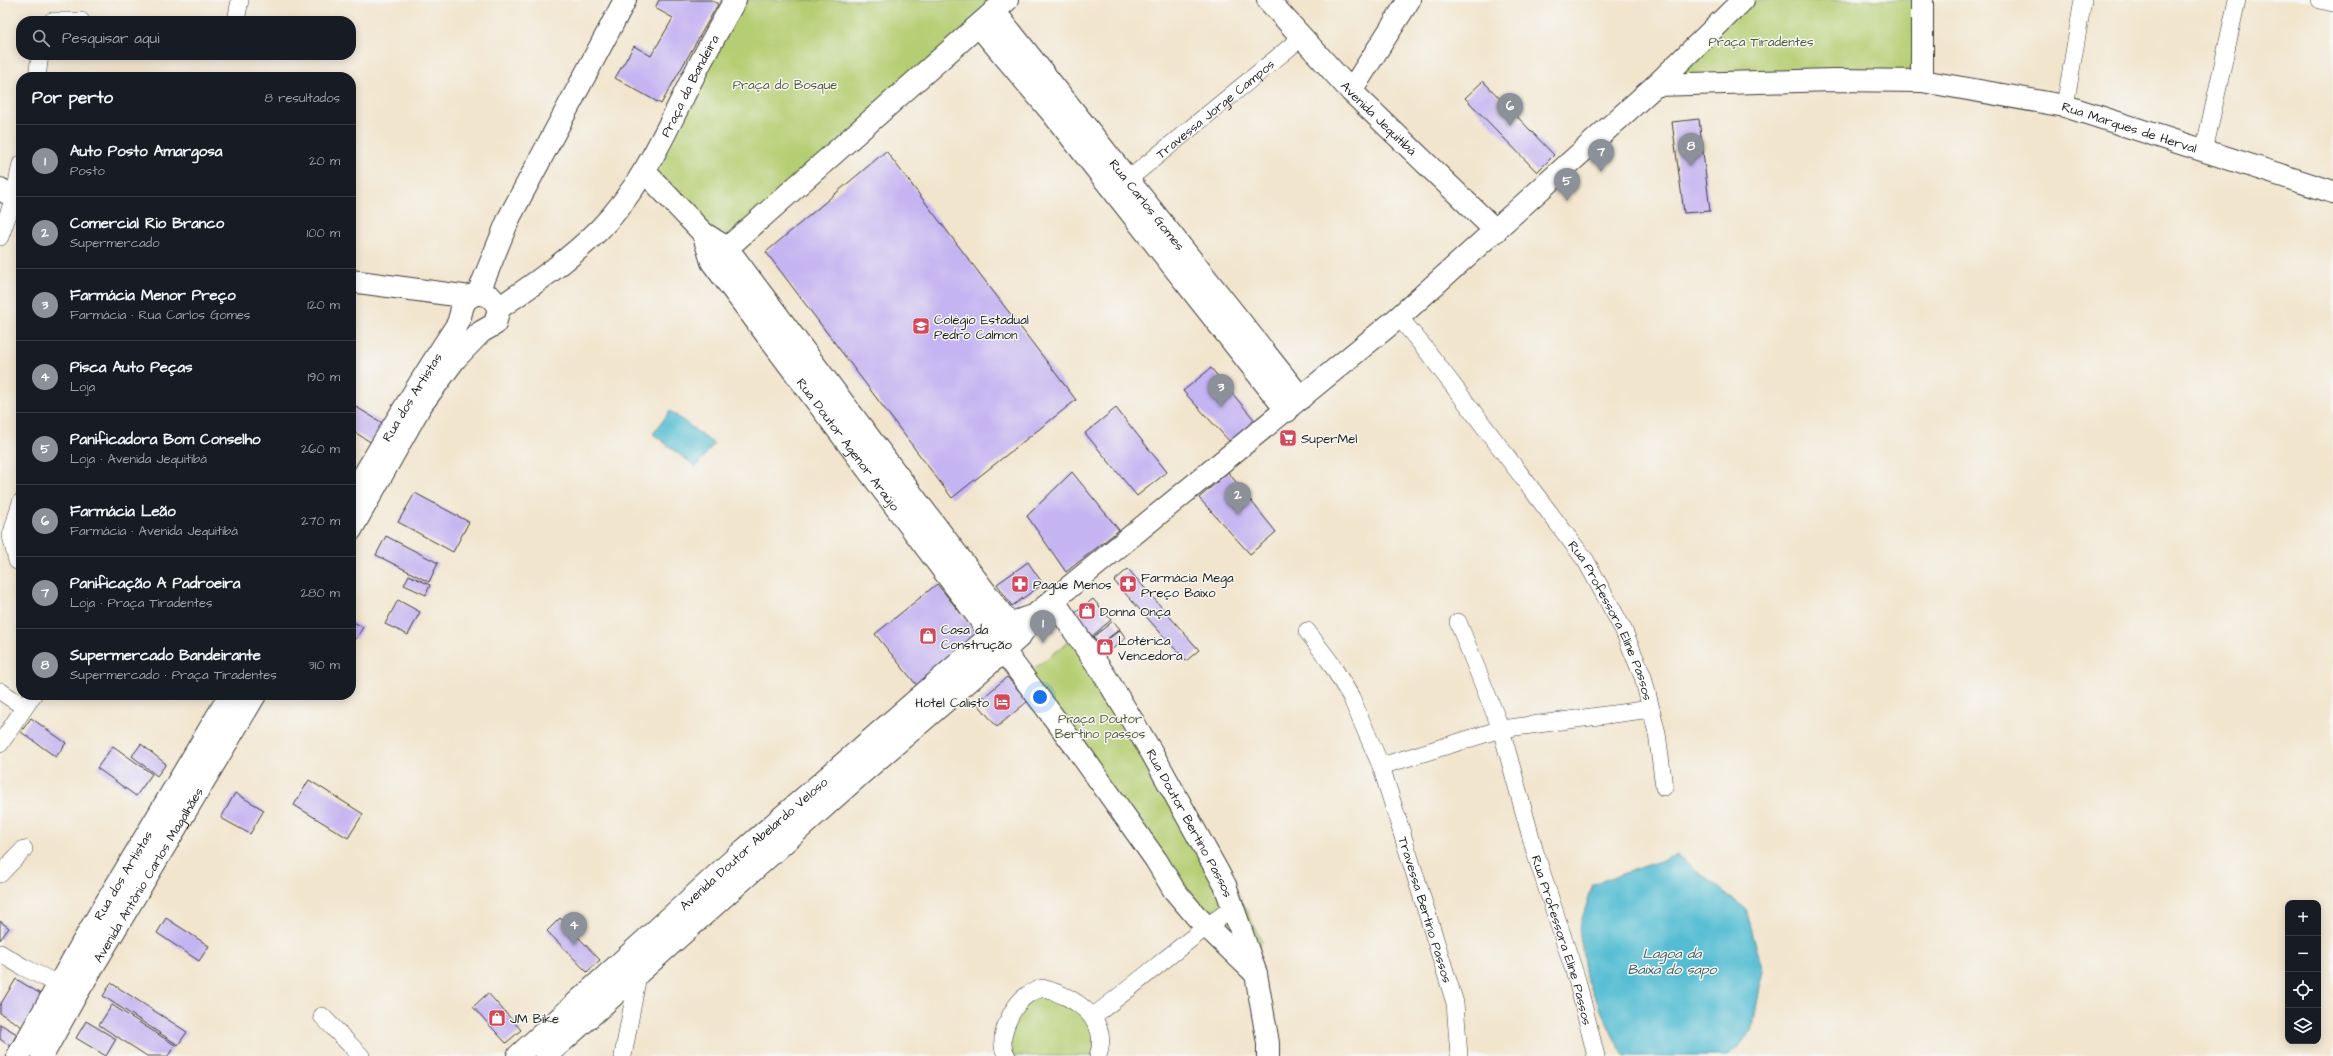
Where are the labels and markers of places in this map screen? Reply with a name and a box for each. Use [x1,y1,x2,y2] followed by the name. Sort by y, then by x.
[1497,93,1523,126] pin: 6
[1678,133,1704,166] pin: 8
[1588,139,1614,172] pin: 7
[1554,168,1580,201] pin: 5
[934,311,1029,344] place label: Colégio Estadual Pedro Calmon
[911,316,931,336] school or university icon: Colégio Estadual Pedro Calmon
[1208,374,1234,407] pin: 3
[1278,428,1298,448] supermarket icon: SuperMel
[1301,430,1357,448] place label: SuperMel
[1225,482,1251,515] pin: 2
[1141,569,1234,602] place label: Farmácia Mega Preço Baixo
[1010,574,1030,594] pharmacy icon: Pague Menos
[1118,574,1138,594] pharmacy icon: Farmácia Mega Preço Baixo
[1033,576,1112,595] place label: Pague Menos
[1077,601,1097,621] shop icon: Donna Onça
[1100,603,1171,621] place label: Donna Onça
[1030,610,1056,643] pin: 1
[941,621,1012,654] place label: Casa da Construção
[918,626,938,646] shop icon: Casa da Construção
[1118,632,1183,665] place label: Lotérica Vencedora
[1095,637,1115,657] shop icon: Lotérica Vencedora
[992,692,1012,712] hotel icon: Hotel Calisto
[915,694,990,712] place label: Hotel Calisto
[561,912,587,945] pin: 4
[487,1008,507,1028] shop icon: JM Bike
[510,1010,559,1028] place label: JM Bike

